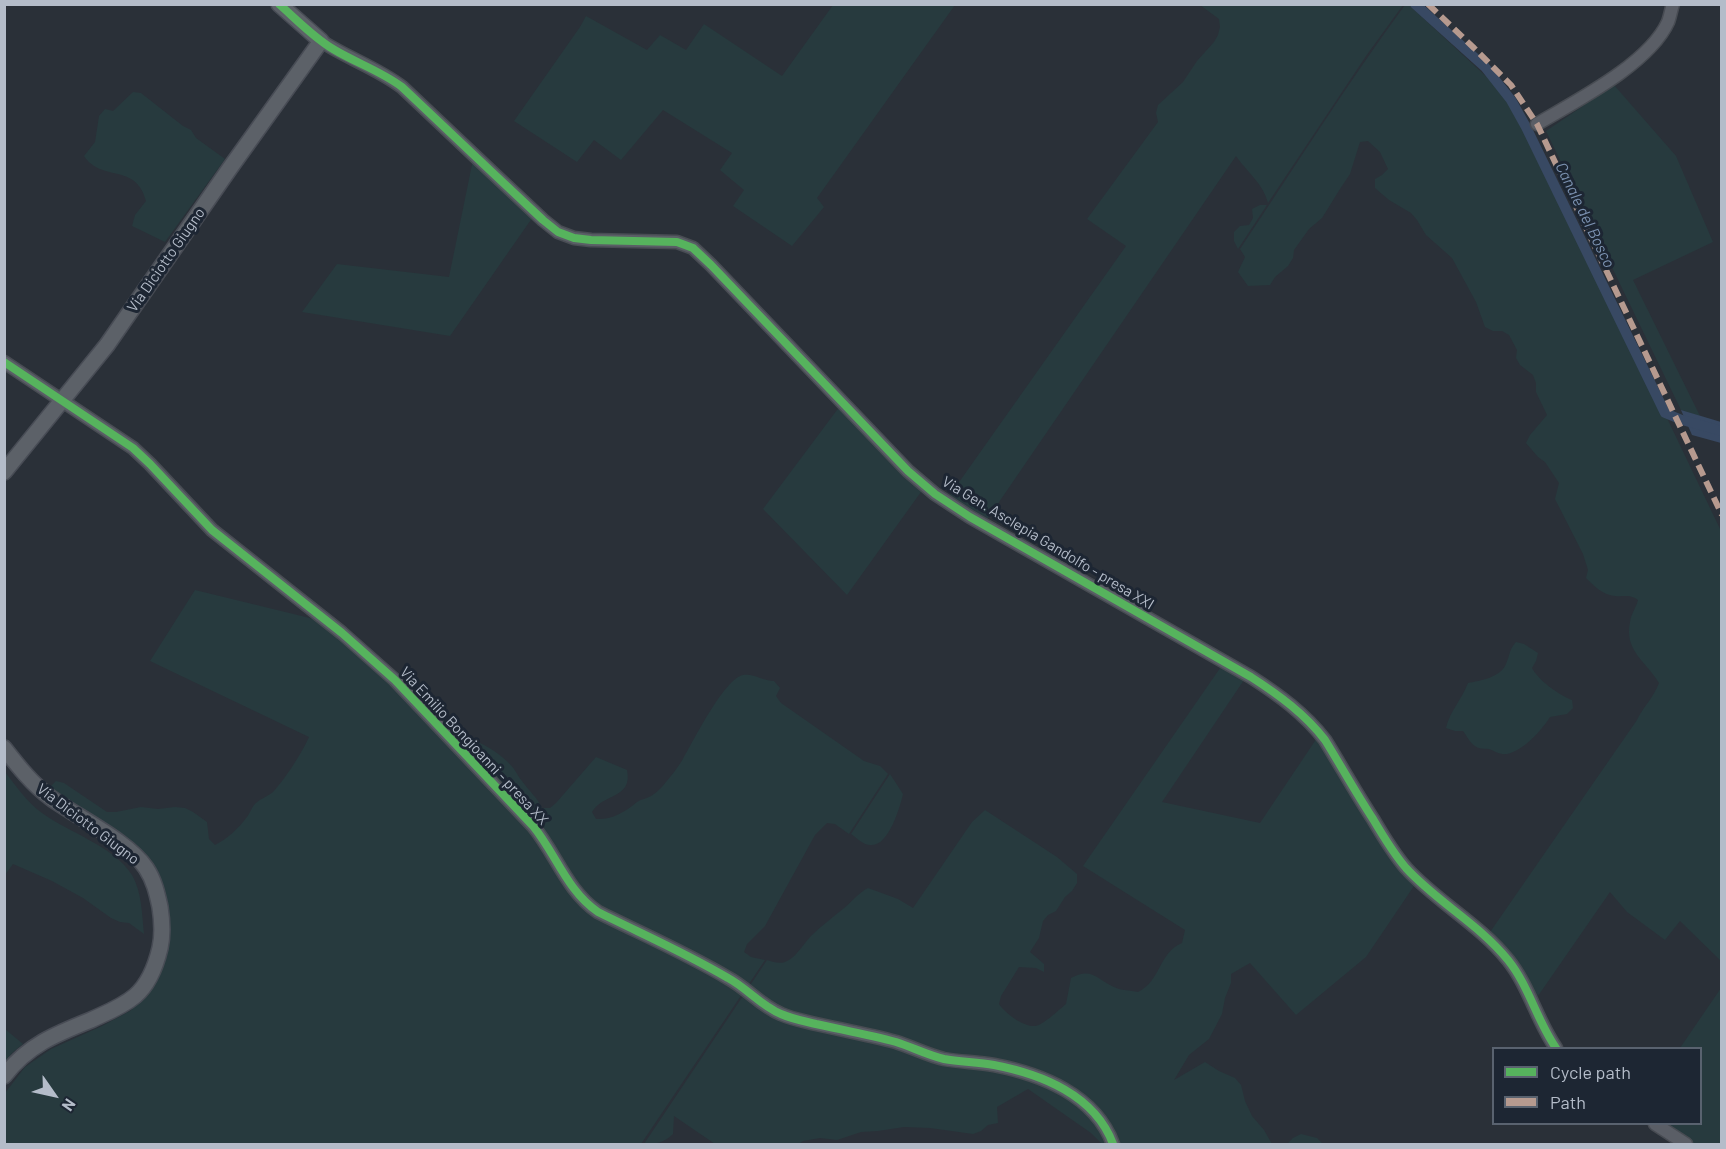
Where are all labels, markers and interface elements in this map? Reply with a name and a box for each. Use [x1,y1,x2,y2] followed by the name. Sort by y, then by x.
[1551,159,1619,271] water label: Canale del Bosco
[123,204,209,316] street label: Via Diciotto Giugno
[939,472,1157,614] street label: Via Gen. Asclepia Gandolfo - presa XXI
[396,663,552,829] street label: Via Emilio Bongioanni - presa XX
[33,780,143,868] street label: Via Diciotto Giugno
[1492,1047,1702,1125] legend
[1550,1061,1631,1083] text: Cycle path
[24,1065,84,1125] north arrow
[1550,1091,1586,1113] text: Path
[58,1096,80,1115] text: N

